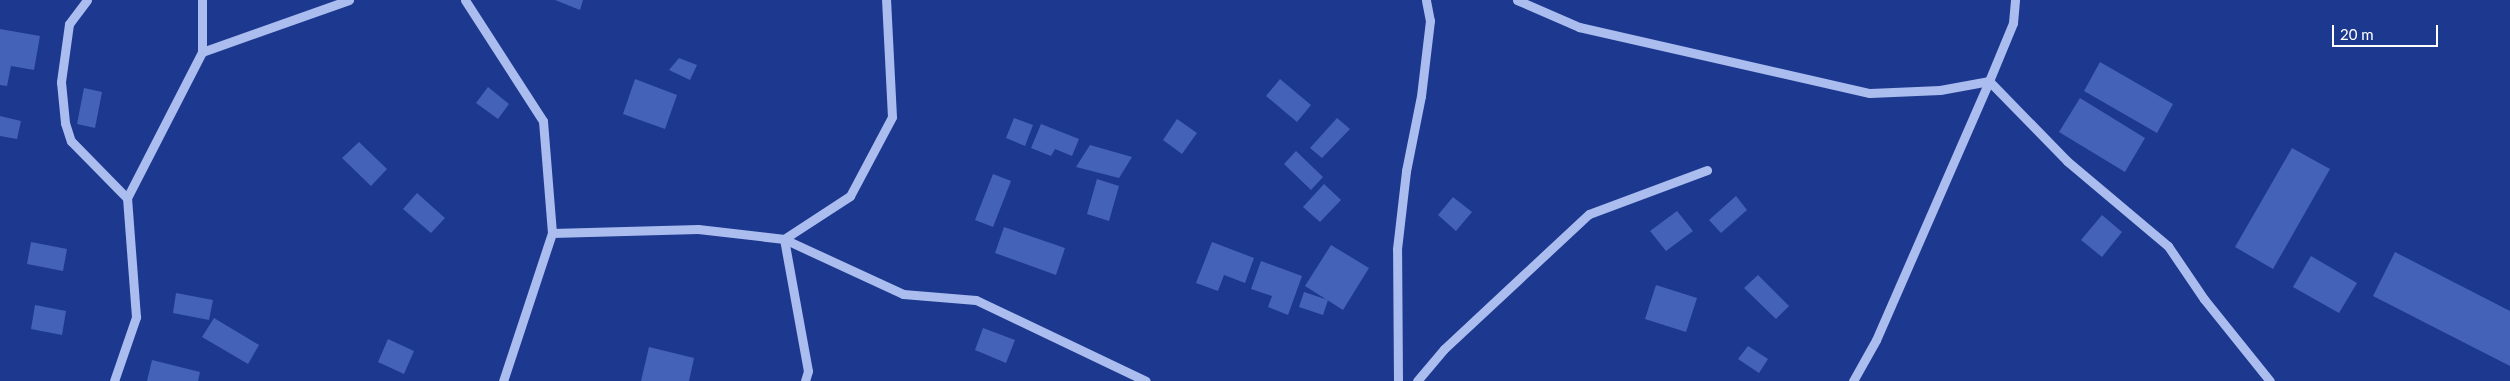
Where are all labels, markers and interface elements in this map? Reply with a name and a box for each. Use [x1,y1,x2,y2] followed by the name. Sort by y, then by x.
[2335,15,2441,47] scale bar
[2340,25,2374,43] text: 20 m

